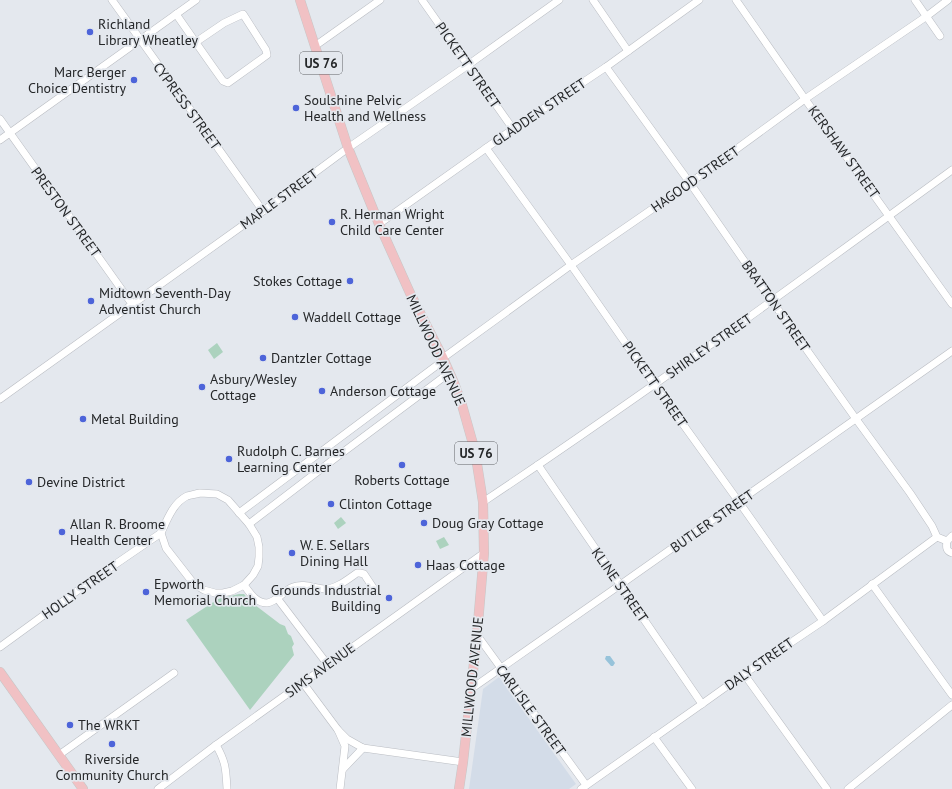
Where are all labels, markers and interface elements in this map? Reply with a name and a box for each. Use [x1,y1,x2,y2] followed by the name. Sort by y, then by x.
[98,15,198,49] place label: Richland Library Wheatley
[432,18,505,112] street label: PICKETT STREET
[85,27,95,37] marker: Richland Library Wheatley
[300,52,342,74] road number: US 76
[149,59,225,153] street label: CYPRESS STREET
[28,63,126,97] place label: Marc Berger Choice Dentistry
[489,74,590,150] street label: GLADDEN STREET
[129,75,139,85] marker: Marc Berger Choice Dentistry
[304,91,426,125] place label: Soulshine Pelvic Health and Wellness
[804,102,884,202] street label: KERSHAW STREET
[291,103,301,113] marker: Soulshine Pelvic Health and Wellness
[647,142,743,216] street label: HAGOOD STREET
[27,163,105,261] street label: PRESTON STREET
[237,165,322,233] street label: MAPLE STREET
[340,205,444,239] place label: R. Herman Wright Child Care Center
[327,217,337,227] marker: R. Herman Wright Child Care Center
[738,257,814,355] street label: BRATTON STREET
[253,272,342,290] place label: Stokes Cottage
[345,276,355,286] marker: Stokes Cottage
[99,284,231,318] place label: Midtown Seventh-Day Adventist Church
[402,292,470,408] street label: MILLWOOD AVENUE
[86,296,96,306] marker: Midtown Seventh-Day Adventist Church
[303,308,401,326] place label: Waddell Cottage
[662,309,756,382] street label: SHIRLEY STREET
[290,312,300,322] marker: Waddell Cottage
[619,337,692,431] street label: PICKETT STREET
[271,349,372,367] place label: Dantzler Cottage
[258,353,268,363] marker: Dantzler Cottage
[210,370,297,404] place label: Asbury/Wesley Cottage
[197,382,207,392] marker: Asbury/Wesley Cottage
[330,382,436,400] place label: Anderson Cottage
[317,386,327,396] marker: Anderson Cottage
[91,410,179,428] place label: Metal Building
[78,414,88,424] marker: Metal Building
[237,442,345,476] place label: Rudolph C. Barnes Learning Center
[455,442,497,464] road number: US 76
[224,454,234,464] marker: Rudolph C. Barnes Learning Center
[397,460,407,470] marker: Roberts Cottage
[354,471,450,489] place label: Roberts Cottage
[37,473,125,491] place label: Devine District
[24,477,34,487] marker: Devine District
[667,485,758,557] street label: BUTLER STREET
[339,495,432,513] place label: Clinton Cottage
[326,499,336,509] marker: Clinton Cottage
[432,514,544,532] place label: Doug Gray Cottage
[70,515,165,549] place label: Allan R. Broome Health Center
[419,518,429,528] marker: Doug Gray Cottage
[57,527,67,537] marker: Allan R. Broome Health Center
[300,536,370,570] place label: W. E. Sellars Dining Hall
[588,544,652,626] street label: KLINE STREET
[287,548,297,558] marker: W. E. Sellars Dining Hall
[426,556,505,574] place label: Haas Cottage
[38,557,122,623] street label: HOLLY STREET
[413,560,423,570] marker: Haas Cottage
[154,575,256,609] place label: Epworth Memorial Church
[271,581,381,615] place label: Grounds Industrial Building
[141,587,151,597] marker: Epworth Memorial Church
[384,593,394,603] marker: Grounds Industrial Building
[457,616,487,738] street label: MILLWOOD AVENUE
[721,633,797,694] street label: DALY STREET
[281,639,359,701] street label: SIMS AVENUE
[492,661,570,759] street label: CARLISLE STREET
[78,716,140,734] place label: The WRKT
[65,720,75,730] marker: The WRKT
[107,739,117,749] marker: Riverside Community Church
[55,750,169,784] place label: Riverside Community Church

